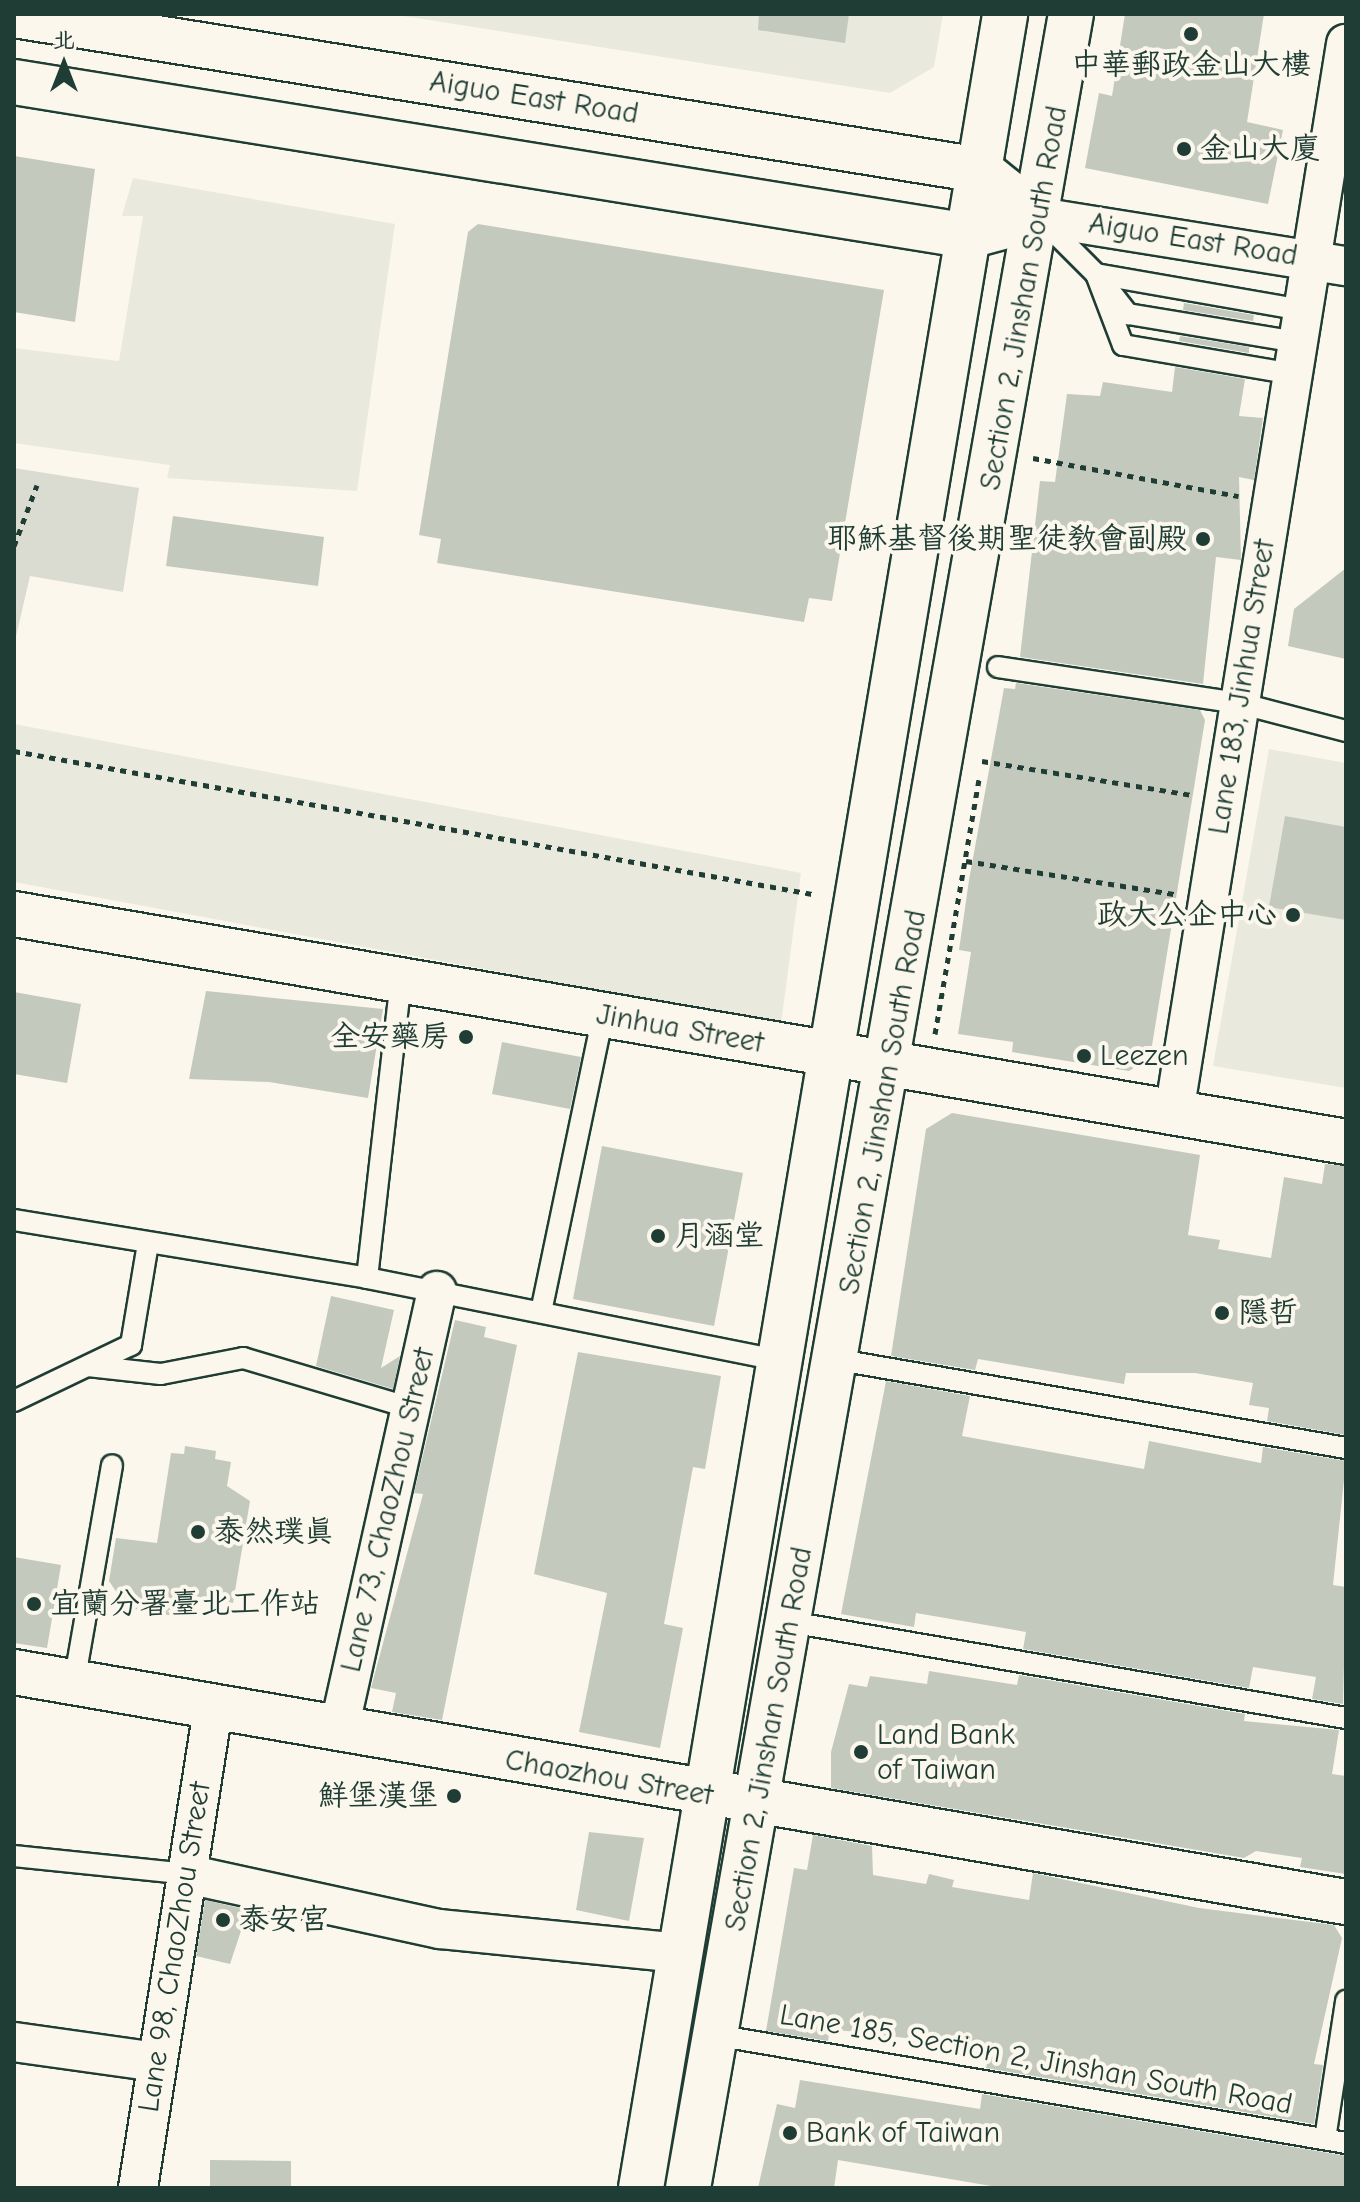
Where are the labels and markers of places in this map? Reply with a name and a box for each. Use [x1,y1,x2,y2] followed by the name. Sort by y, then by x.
[1182,25,1200,43] marker: 中華郵政金山大樓
[1071,47,1311,83] place label: 中華郵政金山大樓
[1200,131,1320,167] place label: 金山大廈
[1175,140,1193,158] marker: 金山大廈
[827,521,1187,557] place label: 耶穌基督後期聖徒教會副殿
[1194,530,1212,548] marker: 耶穌基督後期聖徒教會副殿
[1097,897,1277,933] place label: 政大公企中心
[1284,906,1302,924] marker: 政大公企中心
[330,1019,450,1055] place label: 全安藥房
[457,1028,475,1046] marker: 全安藥房
[1100,1038,1188,1074] place label: Leezen
[1075,1047,1093,1065] marker: Leezen
[674,1218,764,1254] place label: 月涵堂
[649,1227,667,1245] marker: 月涵堂
[1238,1295,1298,1331] place label: 隱哲
[1213,1304,1231,1322] marker: 隱哲
[214,1514,334,1550] place label: 泰然璞真
[189,1523,207,1541] marker: 泰然璞真
[50,1586,320,1622] place label: 宜蘭分署臺北工作站
[25,1595,43,1613] marker: 宜蘭分署臺北工作站
[877,1717,1015,1788] place label: Land Bank of Taiwan
[852,1743,870,1761] marker: Land Bank of Taiwan
[318,1778,438,1814] place label: 鮮堡漢堡
[445,1787,463,1805] marker: 鮮堡漢堡
[239,1902,329,1938] place label: 泰安宮
[214,1911,232,1929] marker: 泰安宮
[806,2115,1000,2151] place label: Bank of Taiwan
[781,2124,799,2142] marker: Bank of Taiwan

